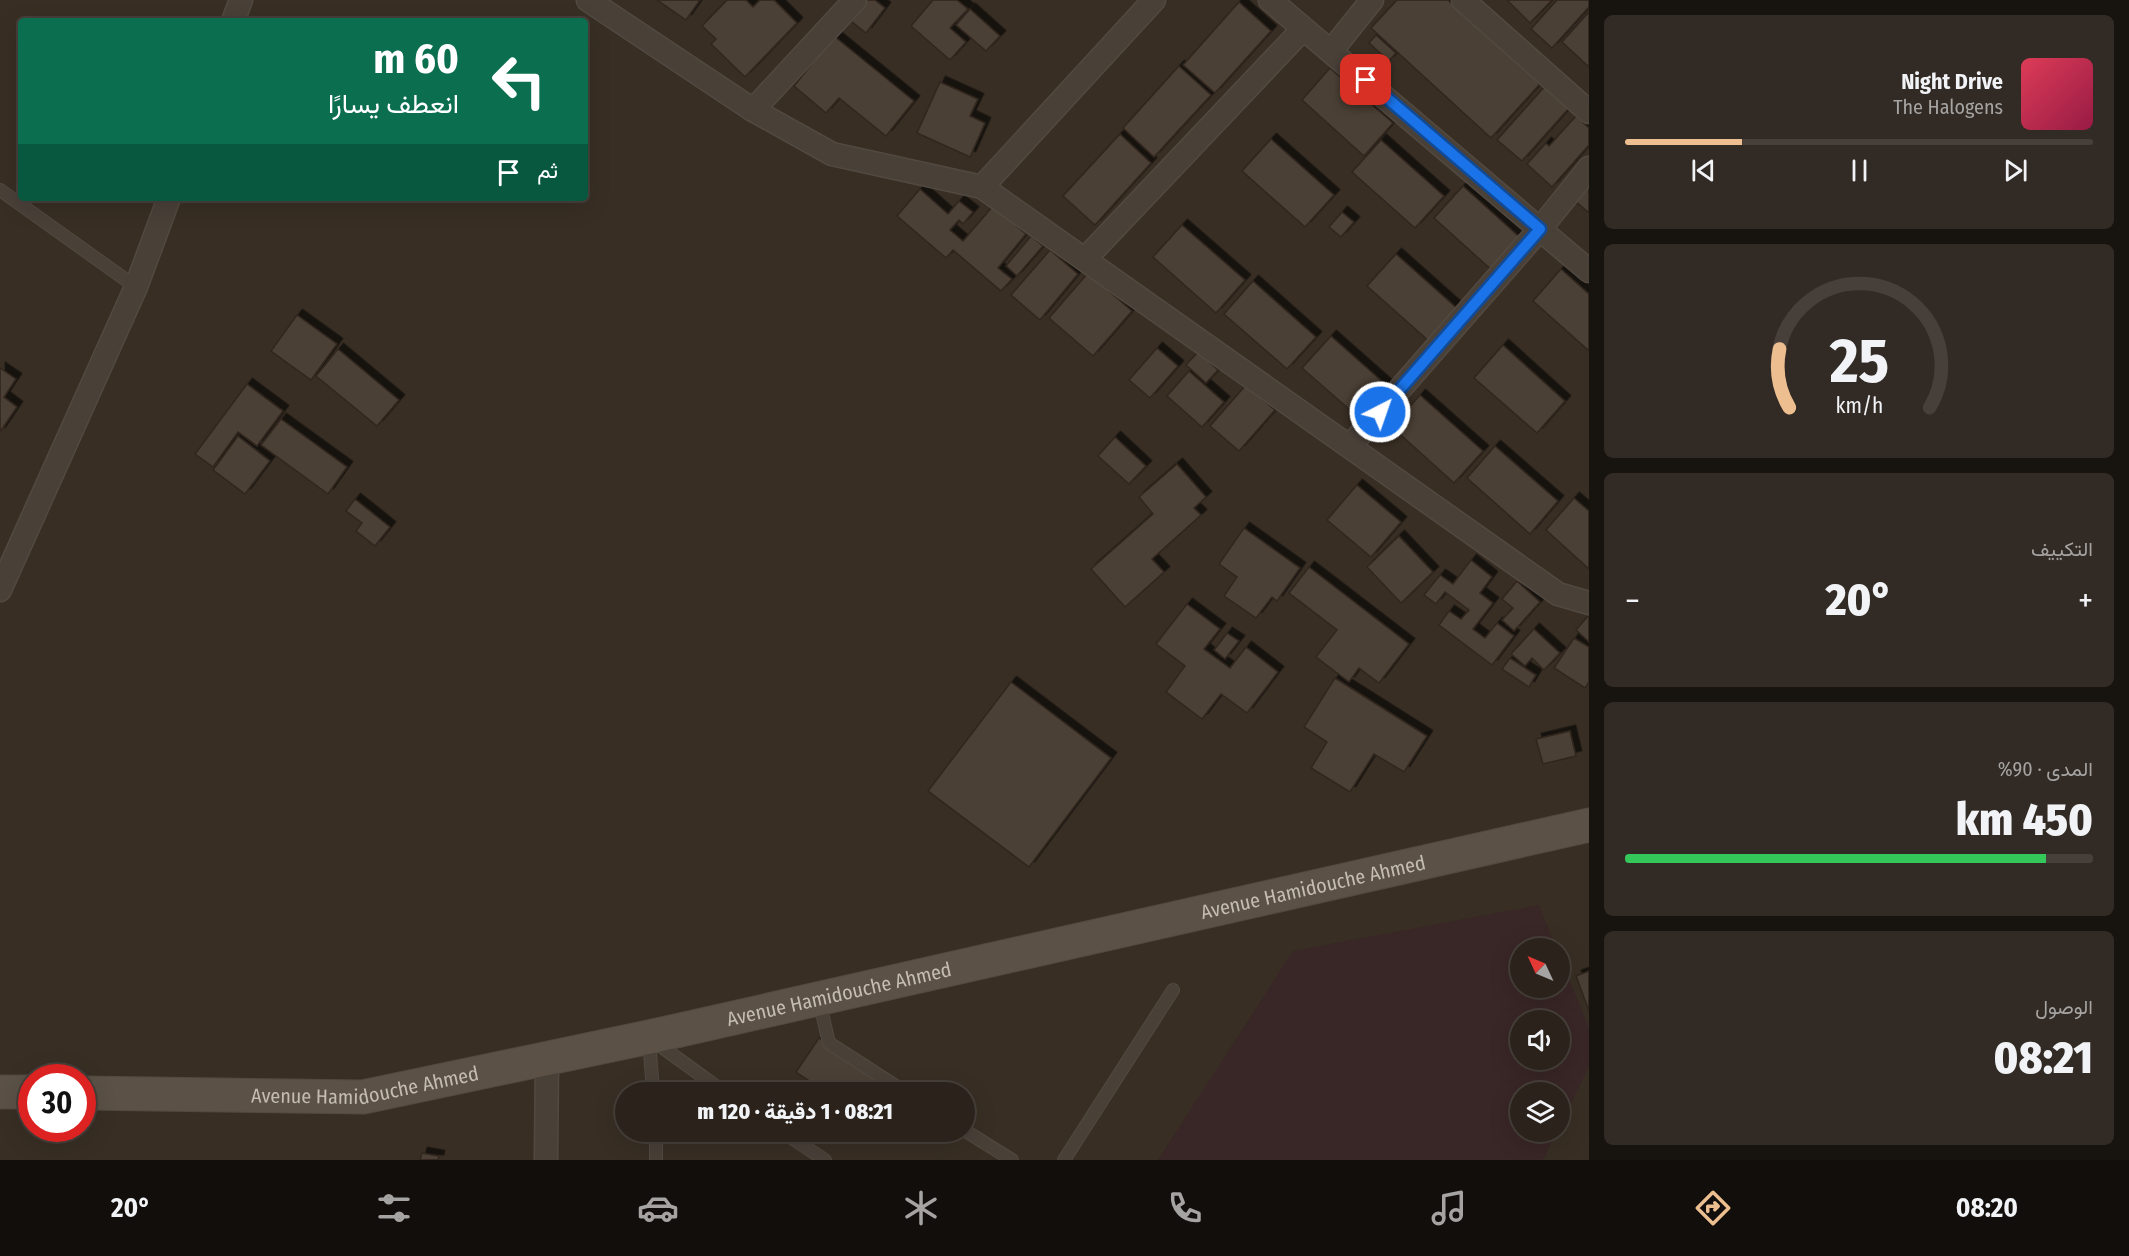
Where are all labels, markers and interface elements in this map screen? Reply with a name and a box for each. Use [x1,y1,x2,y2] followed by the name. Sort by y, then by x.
[373,34,459,84] text: 60 m
[480,42,558,120] icon: left
[1340,54,1391,105] pin
[1349,63,1382,96] icon: arrive
[1901,68,2003,95] text: Night Drive
[328,88,459,120] text: انعطف يسارًا
[1893,95,2003,119] text: The Halogens
[1687,154,1720,187] icon: previous
[1843,154,1876,187] icon: pause
[1999,154,2032,187] icon: next
[492,156,525,189] icon: arrive
[537,157,558,184] text: ثم
[1828,324,1889,399] text: 25
[1348,380,1412,444] position arrow
[1835,393,1883,419] text: km/h
[2031,537,2093,561] text: التكييف
[1825,573,1892,627] text: 20°
[1625,581,1640,621] text: −
[2078,581,2093,621] text: +
[1998,757,2093,781] text: المدى · 90%
[1956,793,2093,847] text: 450 km
[1198,850,1428,924] street label: Avenue Hamidouche Ahmed
[1510,938,1570,998] north arrow
[1510,938,1570,1142] map controls
[724,957,954,1031] street label: Avenue Hamidouche Ahmed
[2035,995,2093,1019] text: الوصول
[1510,1010,1570,1070] button: sound
[1994,1031,2093,1085] text: 08:21
[251,1061,481,1110] street label: Avenue Hamidouche Ahmed
[18,1064,96,1142] speed limit sign: 30
[1510,1082,1570,1142] button: layers
[697,1098,893,1125] text: 08:21 · 1 دقيقة · 120 m
[373,1187,415,1229] icon: filters
[637,1187,679,1229] icon: car
[900,1187,942,1229] icon: climate
[1164,1187,1206,1229] icon: phone
[1428,1187,1470,1229] icon: music
[1692,1187,1734,1229] icon: directions
[111,1192,151,1224] text: 20°
[1956,1192,2018,1224] text: 08:20

